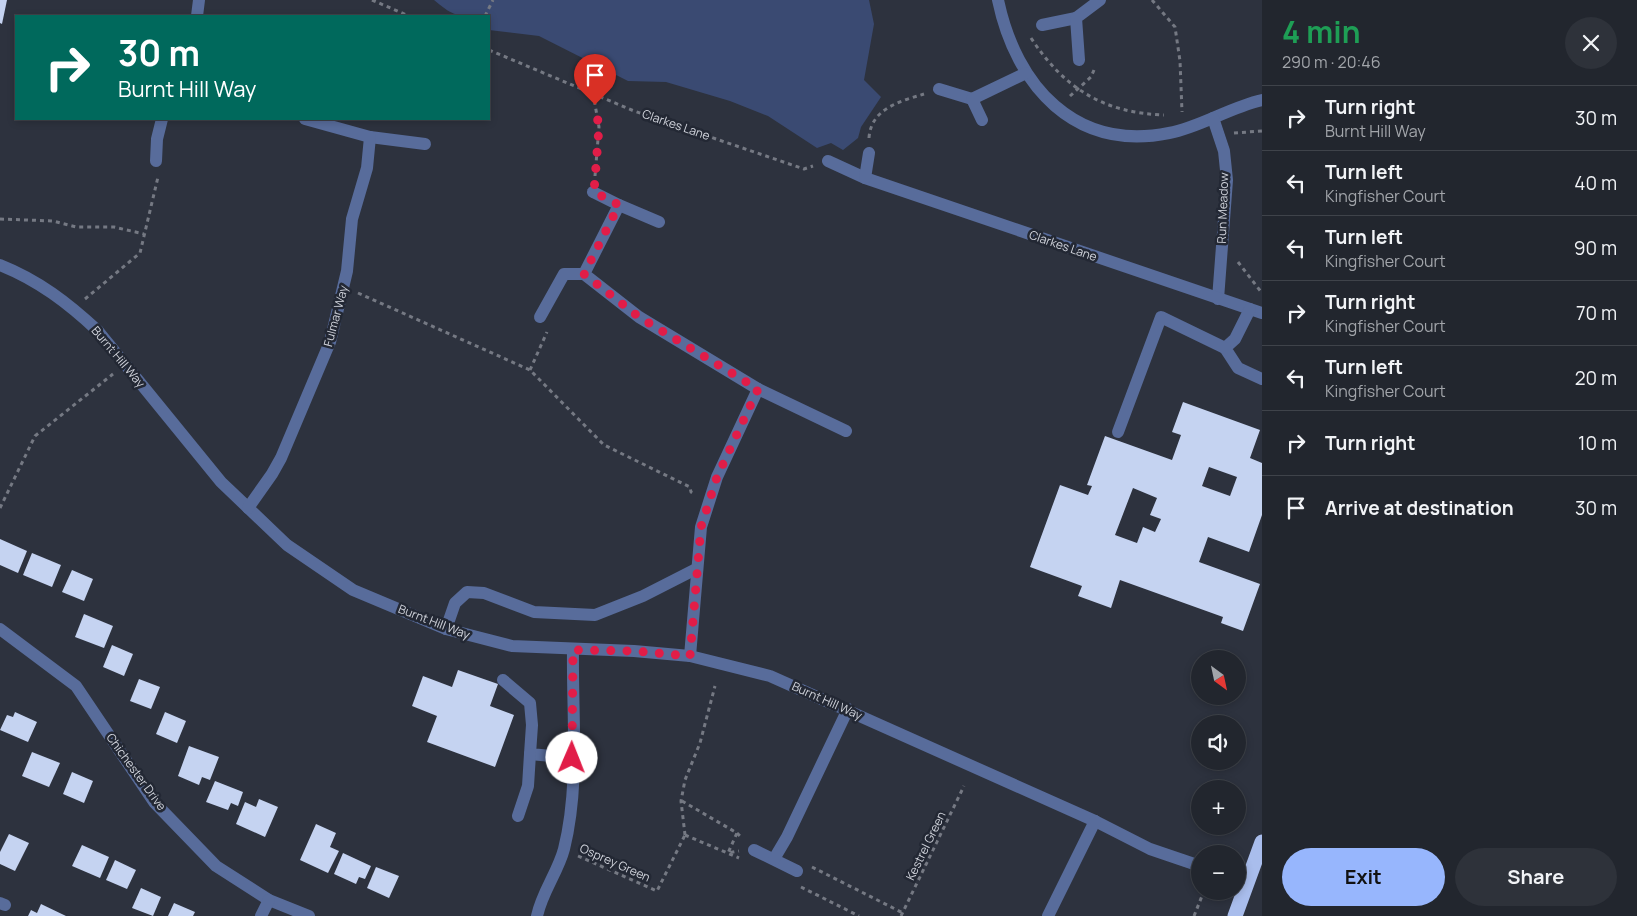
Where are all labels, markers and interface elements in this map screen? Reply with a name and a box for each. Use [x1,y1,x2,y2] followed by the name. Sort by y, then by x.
[1282,11,1360,52] text: 4 min
[1565,17,1617,69] button: close
[118,29,200,77] text: 30 m
[35,35,100,100] icon: right
[1282,51,1381,73] text: 290 m · 20:46
[574,54,616,105] pin
[581,61,609,89] icon: arrive
[118,74,256,104] text: Burnt Hill Way
[1325,94,1415,120] text: Turn right
[1282,104,1310,132] icon: right
[640,105,712,144] street label: Clarkes Lane
[1575,105,1617,131] text: 30 m
[1325,120,1426,142] text: Burnt Hill Way
[1325,159,1403,185] text: Turn left
[1282,169,1310,197] icon: left
[1574,170,1617,196] text: 40 m
[1213,172,1232,244] street label: Run Meadow
[1325,185,1446,207] text: Kingfisher Court
[1325,224,1403,250] text: Turn left
[1027,226,1099,265] street label: Clarkes Lane
[1282,234,1310,262] icon: left
[1574,235,1617,261] text: 90 m
[1325,250,1446,272] text: Kingfisher Court
[319,283,352,348] street label: Fulmar Way
[1325,289,1415,315] text: Turn right
[1282,299,1310,327] icon: right
[1576,300,1617,326] text: 70 m
[1325,315,1446,337] text: Kingfisher Court
[88,322,150,392] street label: Burnt Hill Way
[1325,354,1403,380] text: Turn left
[1282,364,1310,392] icon: left
[1575,365,1617,391] text: 20 m
[1325,380,1446,402] text: Kingfisher Court
[1282,429,1310,457] icon: right
[1325,430,1415,456] text: Turn right
[1578,430,1617,456] text: 10 m
[1282,494,1310,522] icon: arrive
[1325,495,1514,521] text: Arrive at destination
[1575,495,1617,521] text: 30 m
[396,600,473,643] street label: Burnt Hill Way
[1191,650,1246,705] north arrow
[1191,650,1246,900] map controls
[789,677,866,724] street label: Burnt Hill Way
[1191,715,1246,770] button: sound
[102,730,170,814] street label: Chichester Drive
[545,731,597,783] position arrow
[1191,780,1246,835] button: +
[902,808,950,883] street label: Kestrel Green
[577,839,653,886] street label: Osprey Green
[1191,845,1246,900] button: −
[1282,848,1445,906] button: Exit
[1455,848,1617,906] button: Share

